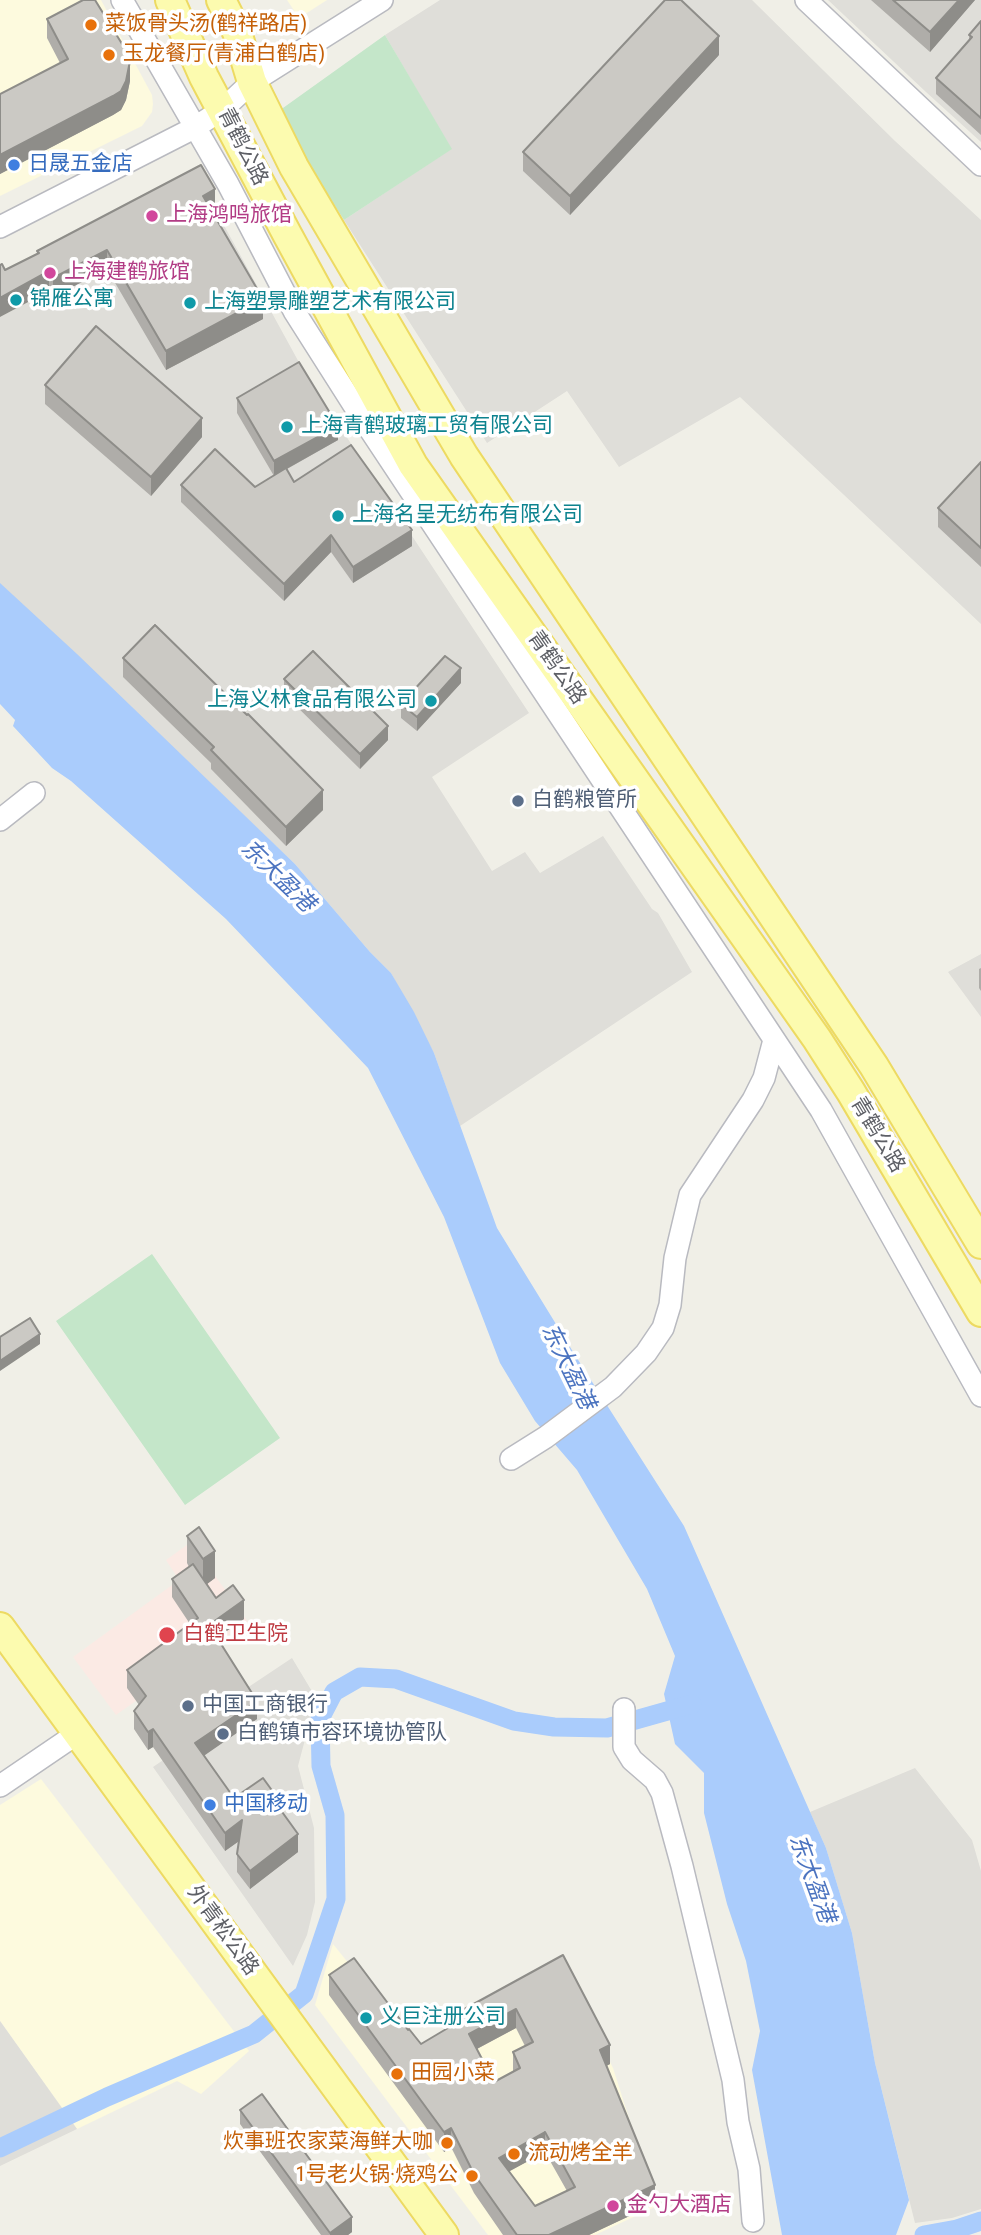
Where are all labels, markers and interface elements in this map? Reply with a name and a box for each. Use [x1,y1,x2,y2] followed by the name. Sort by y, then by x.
[105,12,307,38] place label: 菜饭骨头汤(鹤祥路店)
[83,17,99,33] marker: 菜饭骨头汤(鹤祥路店)
[123,42,325,68] place label: 玉龙餐厅(青浦白鹤店)
[101,47,117,63] marker: 玉龙餐厅(青浦白鹤店)
[212,104,272,190] street label: 青鹤公路
[28,152,133,178] place label: 日晟五金店
[6,157,22,173] marker: 日晟五金店
[166,203,292,229] place label: 上海鸿鸣旅馆
[144,208,160,224] marker: 上海鸿鸣旅馆
[64,260,190,286] place label: 上海建鹤旅馆
[42,265,58,281] marker: 上海建鹤旅馆
[30,287,114,313] place label: 锦雁公寓
[204,290,456,316] place label: 上海塑景雕塑艺术有限公司
[8,292,24,308] marker: 锦雁公寓
[182,295,198,311] marker: 上海塑景雕塑艺术有限公司
[301,414,553,440] place label: 上海青鹤玻璃工贸有限公司
[279,419,295,435] marker: 上海青鹤玻璃工贸有限公司
[352,503,583,529] place label: 上海名呈无纺布有限公司
[330,508,346,524] marker: 上海名呈无纺布有限公司
[522,626,590,710] street label: 青鹤公路
[207,688,417,714] place label: 上海义林食品有限公司
[423,693,439,709] marker: 上海义林食品有限公司
[532,788,637,814] place label: 白鹤粮管所
[510,793,526,809] marker: 白鹤粮管所
[234,835,320,919] water label: 东大盈港
[845,1093,909,1177] street label: 青鹤公路
[534,1320,600,1414] water label: 东大盈港
[183,1622,288,1648] place label: 白鹤卫生院
[157,1625,177,1645] marker: 白鹤卫生院
[202,1693,328,1719] place label: 中国工商银行
[180,1698,196,1714] marker: 中国工商银行
[237,1721,447,1747] place label: 白鹤镇市容环境协管队
[215,1726,231,1742] marker: 白鹤镇市容环境协管队
[224,1792,308,1818] place label: 中国移动
[202,1797,218,1813] marker: 中国移动
[782,1831,840,1927] water label: 东大盈港
[181,1881,263,1981] street label: 外青松公路
[380,2005,506,2031] place label: 义巨注册公司
[358,2010,374,2026] marker: 义巨注册公司
[411,2061,495,2087] place label: 田园小菜
[389,2066,405,2082] marker: 田园小菜
[223,2130,433,2156] place label: 炊事班农家菜海鲜大咖
[439,2135,455,2151] marker: 炊事班农家菜海鲜大咖
[528,2141,633,2167] place label: 流动烤全羊
[506,2146,522,2162] marker: 流动烤全羊
[296,2163,458,2189] place label: 1号老火锅·烧鸡公
[464,2168,480,2184] marker: 1号老火锅·烧鸡公
[627,2193,732,2219] place label: 金勺大酒店
[605,2198,621,2214] marker: 金勺大酒店

